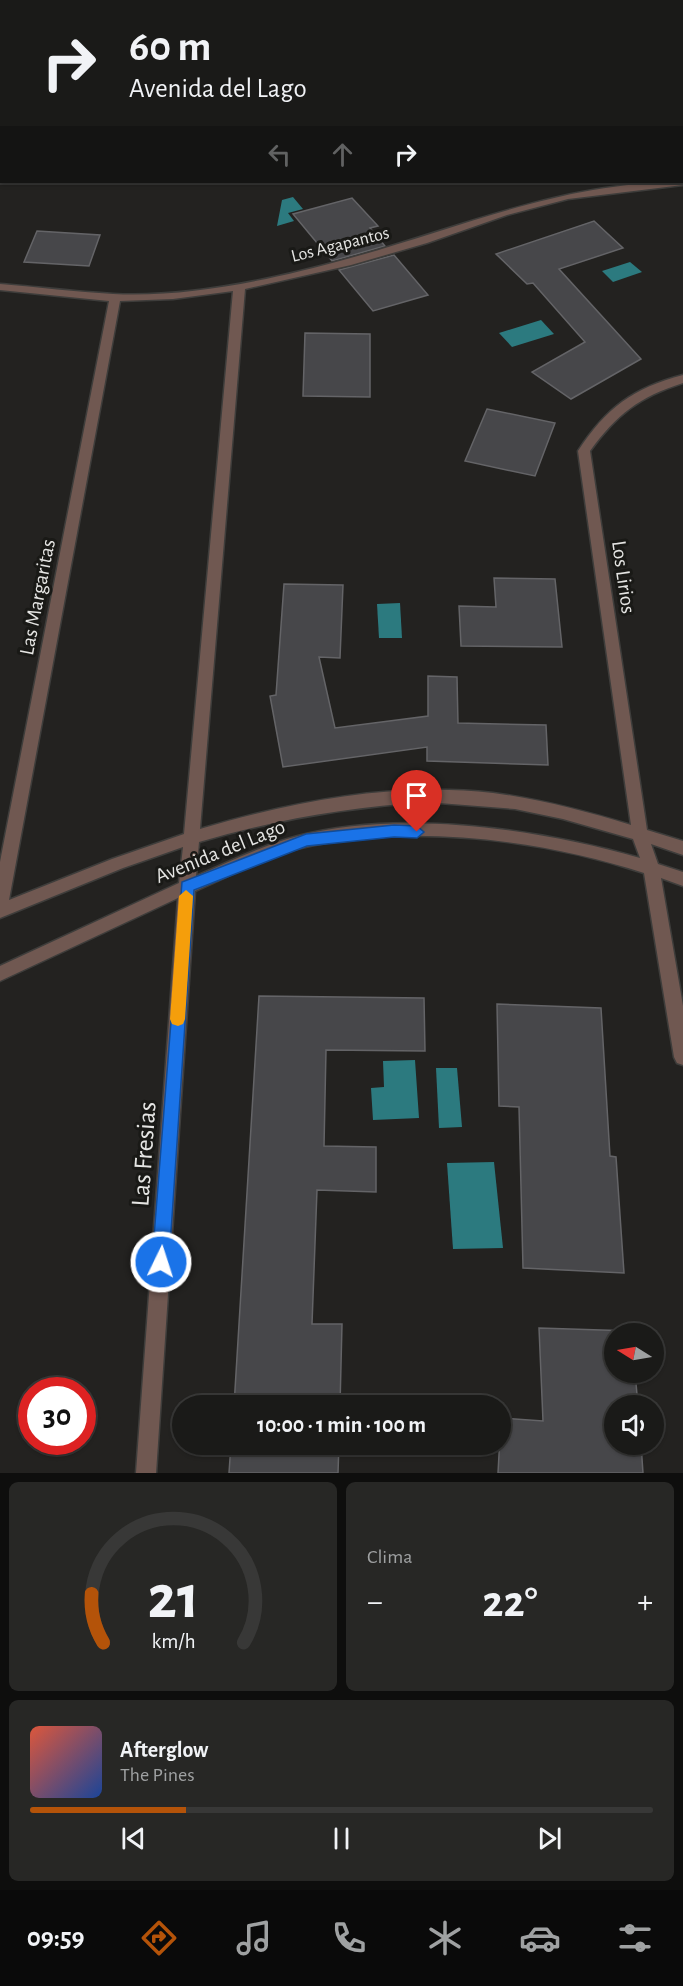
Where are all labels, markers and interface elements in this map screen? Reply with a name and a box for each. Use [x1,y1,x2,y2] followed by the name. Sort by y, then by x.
[30,24,108,102] icon: right
[129,26,211,68] text: 60 m
[129,75,307,102] text: Avenida del Lago
[263,138,296,171] icon: left
[326,138,359,171] icon: ahead
[389,138,422,171] icon: right
[289,224,391,266] street label: Los Agapantos
[16,537,59,657] street label: Las Margaritas
[608,539,639,615] street label: Los Lirios
[391,770,442,832] pin
[400,779,433,812] icon: arrive
[152,816,288,887] street label: Avenida del Lago
[127,1101,161,1207] street label: Las Fresias
[129,1230,193,1294] position arrow
[604,1323,664,1383] north arrow
[604,1323,664,1455] map controls
[18,1377,96,1455] speed limit sign: 30
[604,1395,664,1455] button: sound
[257,1414,426,1436] text: 10:00 · 1 min · 100 m
[367,1547,412,1567] text: Clima
[147,1567,199,1629] text: 21
[482,1580,538,1625] text: 22°
[367,1586,383,1619] text: −
[637,1586,653,1619] text: +
[151,1632,195,1653] text: km/h
[120,1739,208,1761] text: Afterglow
[120,1765,195,1785] text: The Pines
[117,1822,150,1855] icon: previous
[325,1822,358,1855] icon: pause
[533,1822,566,1855] icon: next
[138,1917,180,1959] icon: directions
[233,1917,275,1959] icon: music
[328,1917,370,1959] icon: phone
[424,1917,466,1959] icon: climate
[519,1917,561,1959] icon: car
[614,1917,656,1959] icon: filters
[27,1924,85,1951] text: 09:59

